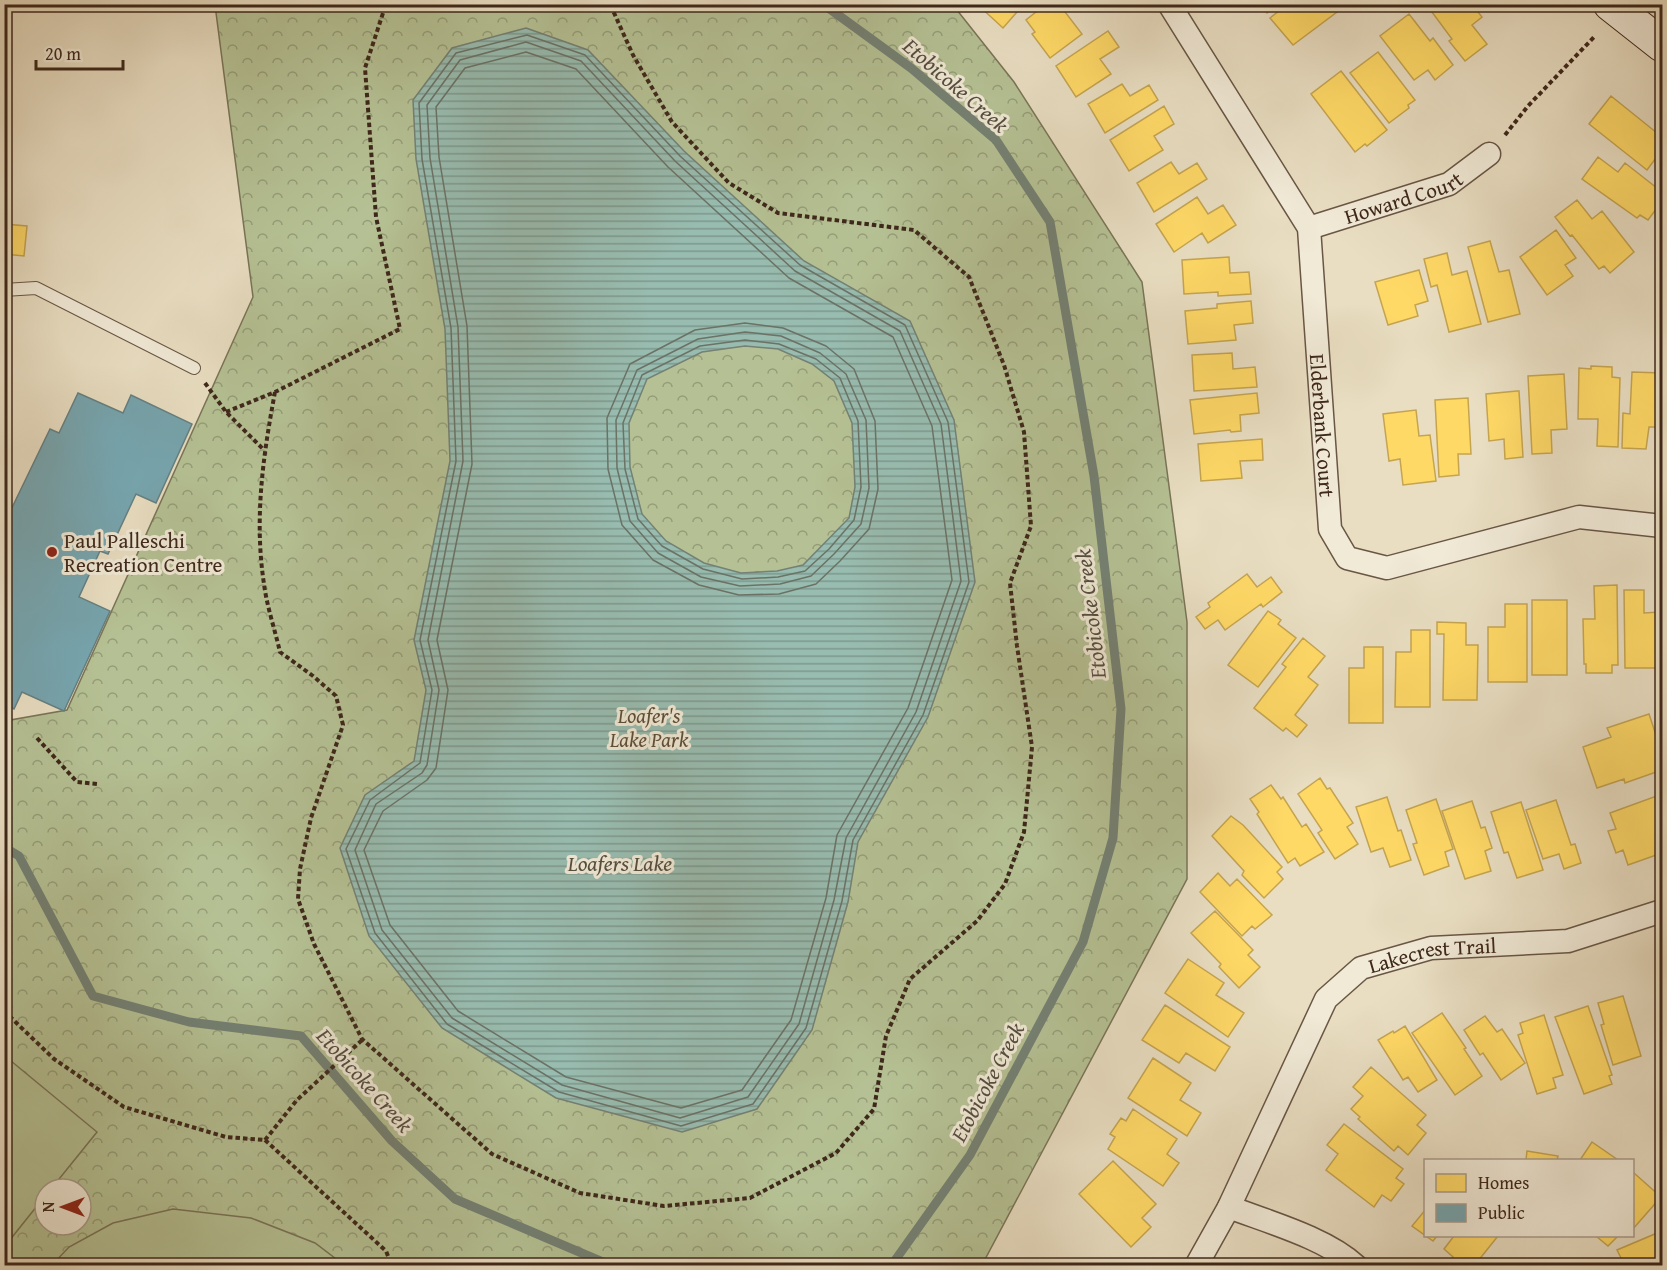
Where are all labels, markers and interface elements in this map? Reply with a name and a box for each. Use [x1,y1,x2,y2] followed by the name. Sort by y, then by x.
[895,29,1017,141] water label: Etobicoke Creek
[36,33,123,71] scale bar
[45,40,81,67] text: 20 m
[1340,163,1470,232] street label: Howard Court
[1302,353,1343,499] street label: Elderbank Court
[64,525,223,580] place label: Paul Palleschi Recreation Centre
[45,545,59,559] marker: Paul Palleschi Recreation Centre
[1066,546,1114,682] water label: Etobicoke Creek
[609,700,689,755] park label: Loafer's Lake Park
[567,847,672,879] water label: Loafers Lake
[1364,929,1497,981] street label: Lakecrest Trail
[942,1016,1032,1148] water label: Etobicoke Creek
[309,1020,421,1140] water label: Etobicoke Creek
[1424,1159,1634,1237] legend
[1478,1169,1529,1196] text: Homes
[33,1177,93,1237] north arrow
[1478,1199,1525,1226] text: Public
[36,1201,60,1212] text: N

